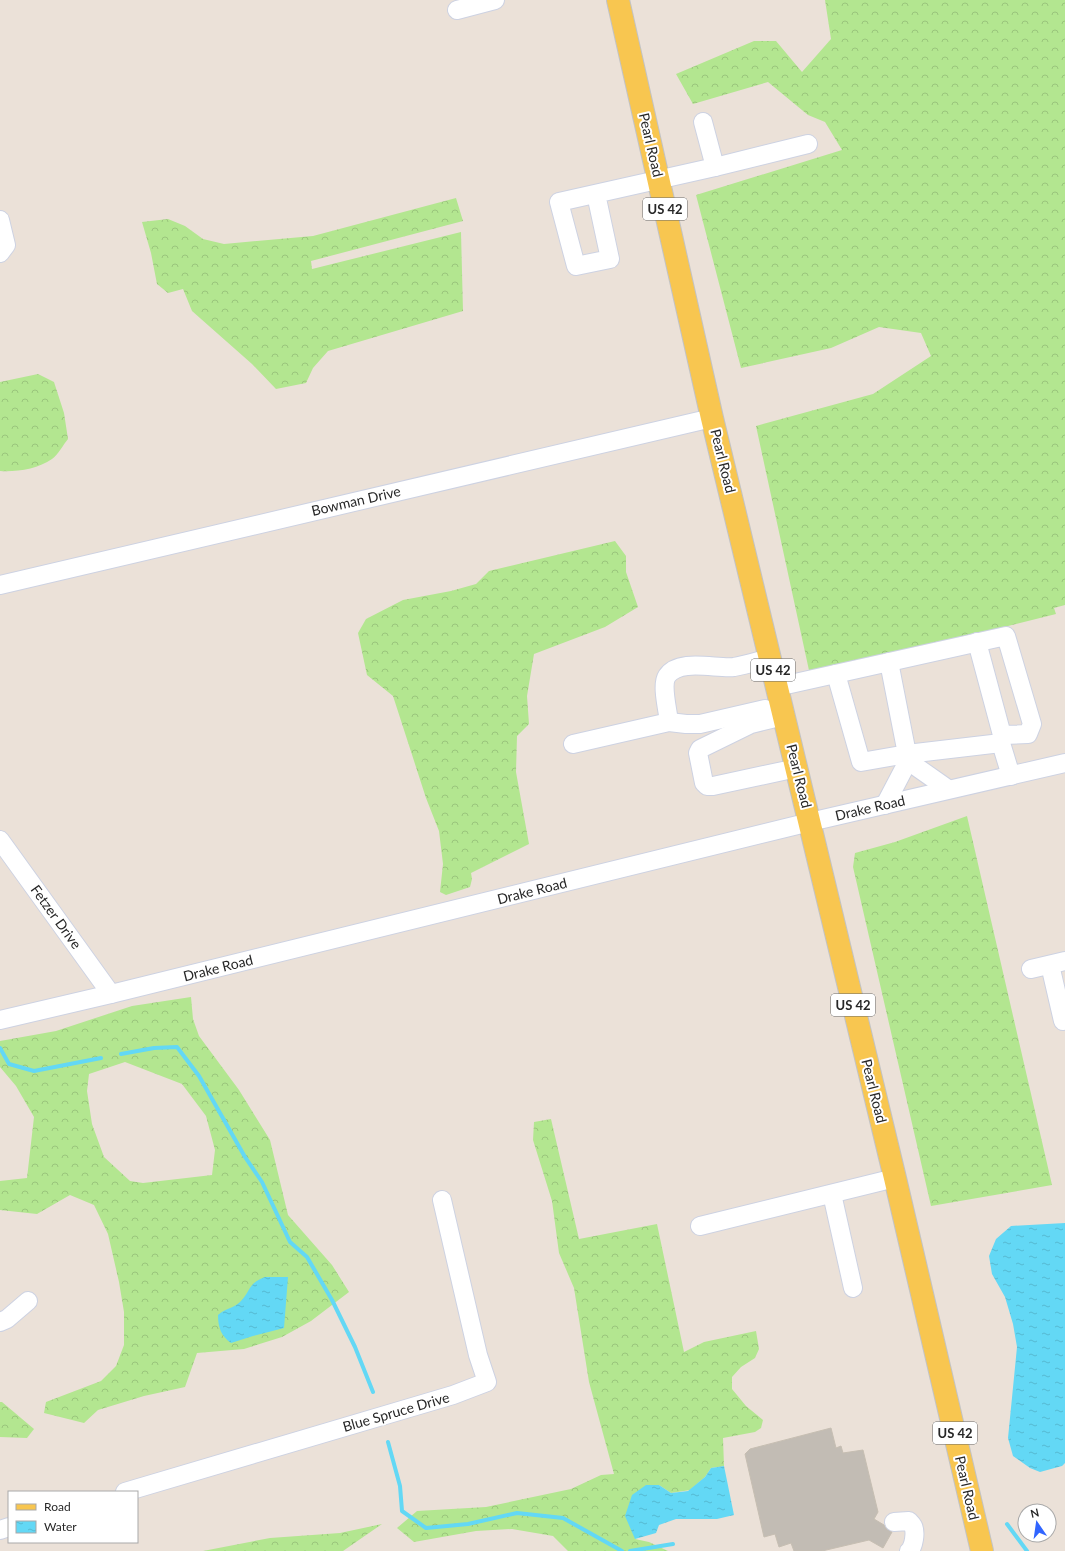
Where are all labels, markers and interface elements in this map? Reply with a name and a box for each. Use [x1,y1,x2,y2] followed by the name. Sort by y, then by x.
[636,111,667,179] street label: Pearl Road
[643,198,687,220] road number: US 42
[707,427,740,495] street label: Pearl Road
[310,482,402,519] street label: Bowman Drive
[751,659,795,681] road number: US 42
[783,742,816,810] street label: Pearl Road
[833,791,906,824] street label: Drake Road
[495,874,568,907] street label: Drake Road
[27,881,85,952] street label: Fetzer Drive
[181,951,254,984] street label: Drake Road
[831,994,875,1016] road number: US 42
[858,1057,891,1125] street label: Pearl Road
[341,1388,451,1435] street label: Blue Spruce Drive
[933,1422,977,1444] road number: US 42
[952,1454,983,1522] street label: Pearl Road
[8,1491,138,1543] legend
[44,1499,71,1514] text: Road
[1017,1503,1057,1543] north arrow
[1029,1505,1040,1520] text: N
[44,1519,77,1534] text: Water

